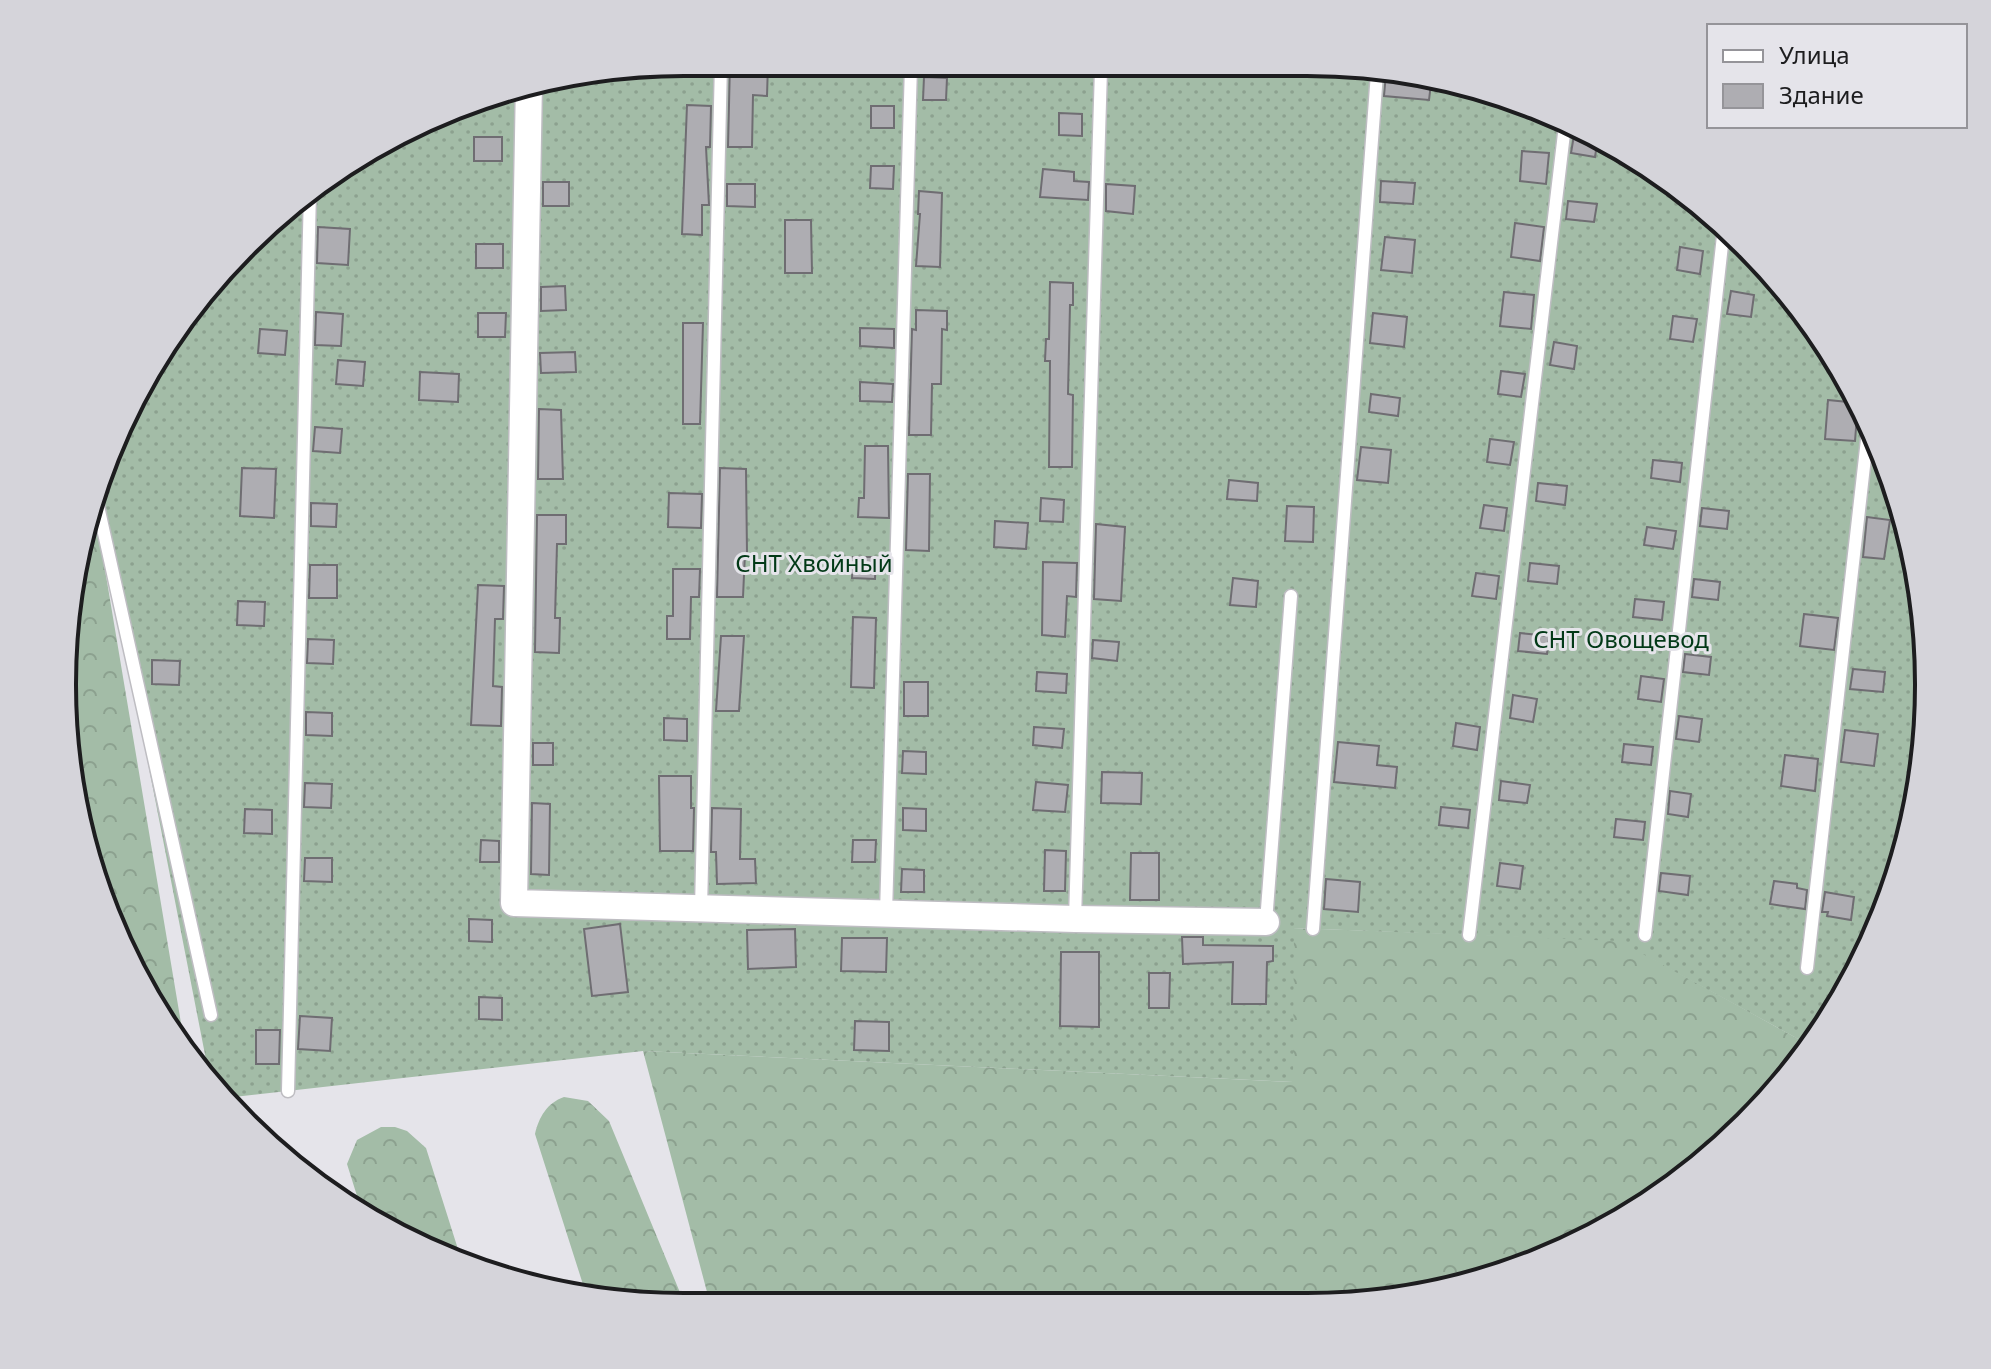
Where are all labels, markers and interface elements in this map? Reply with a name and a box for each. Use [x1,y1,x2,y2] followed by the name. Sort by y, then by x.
[1707,24,1967,128] legend
[1779,38,1850,71] text: Улица
[1779,78,1864,111] text: Здание
[735,546,893,579] park label: СНТ Хвойный
[1533,622,1709,655] park label: СНТ Овощевод

